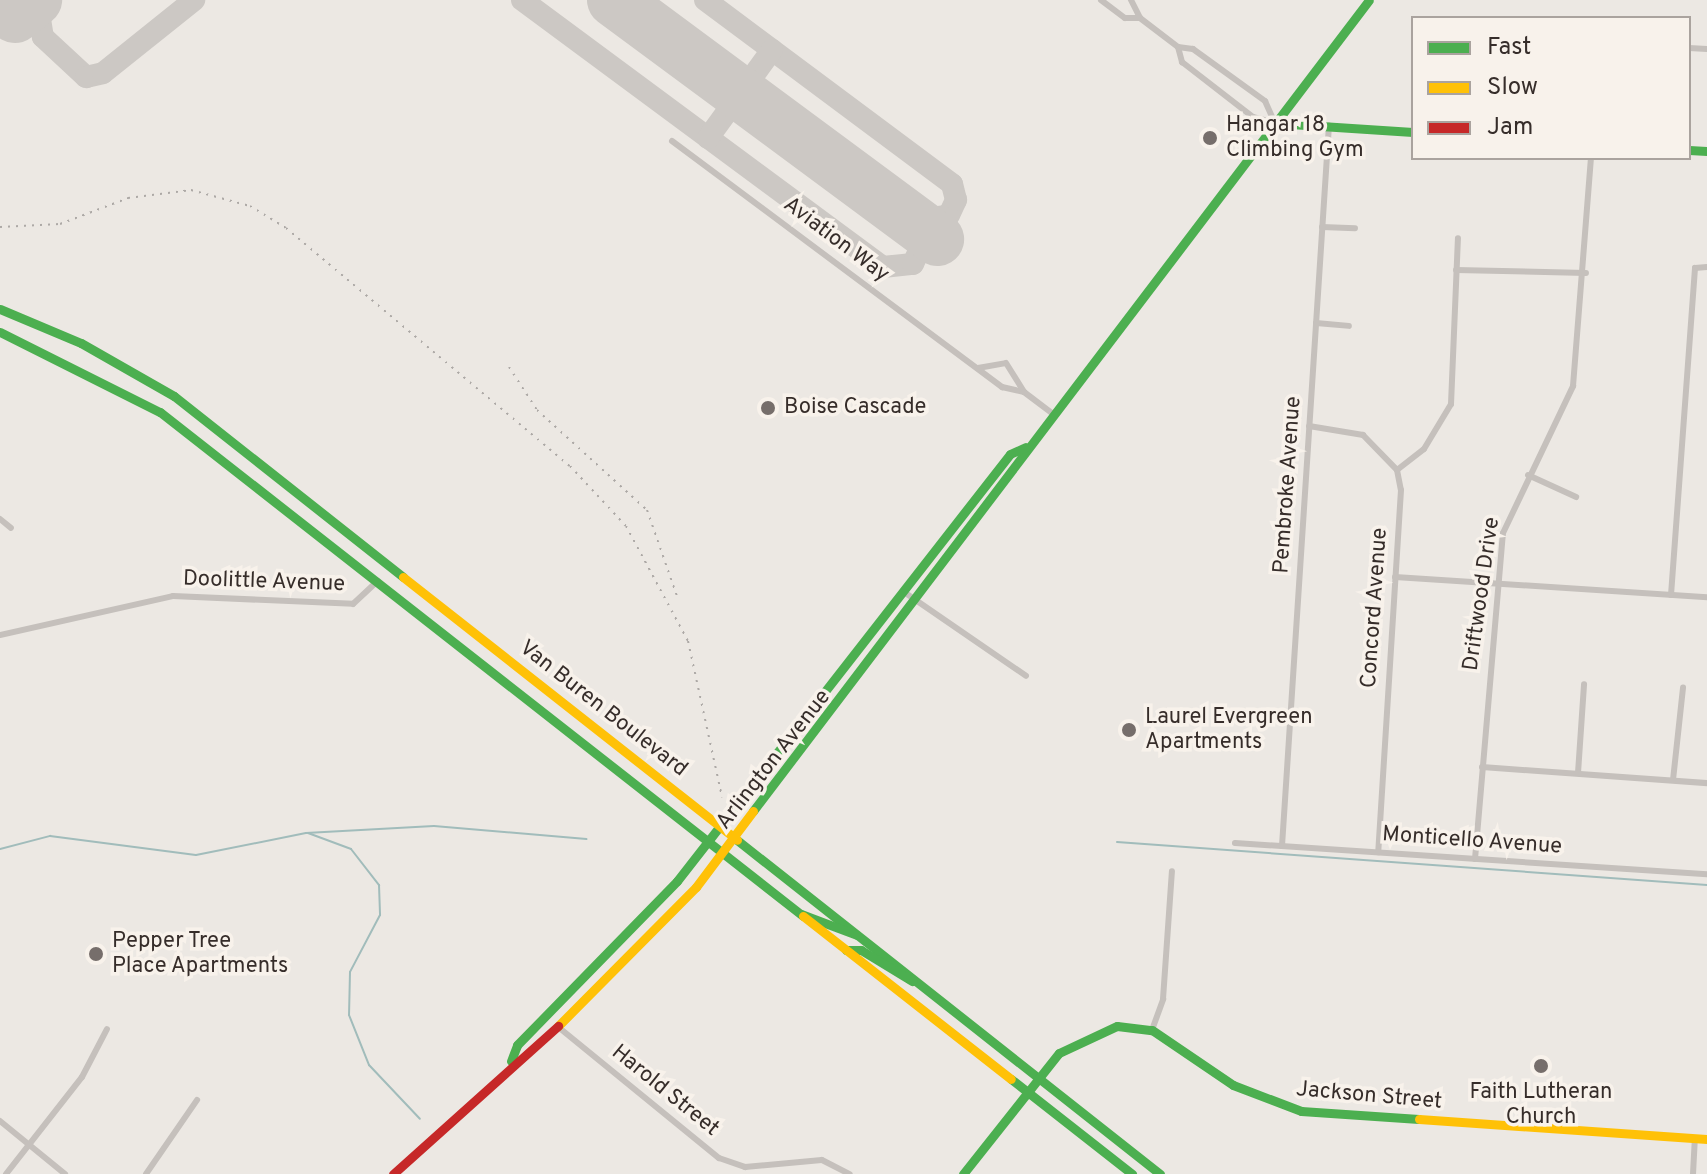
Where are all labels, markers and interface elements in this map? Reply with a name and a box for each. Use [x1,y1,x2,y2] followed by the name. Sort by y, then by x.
[1411,16,1691,160] legend
[1487,33,1531,63] text: Fast
[1487,73,1538,103] text: Slow
[1226,112,1364,164] place label: Hangar 18 Climbing Gym
[1487,113,1533,143] text: Jam
[1201,129,1219,147] marker: Hangar 18 Climbing Gym
[778,191,894,289] street label: Aviation Way
[784,395,926,421] place label: Boise Cascade
[1269,395,1307,575] street label: Pembroke Avenue
[759,399,777,417] marker: Boise Cascade
[1458,515,1506,673] street label: Driftwood Drive
[1356,526,1394,690] street label: Concord Avenue
[182,566,346,598] street label: Doolittle Avenue
[514,635,692,783] street label: Van Buren Boulevard
[711,684,837,836] street label: Arlington Avenue
[1145,704,1313,756] place label: Laurel Evergreen Apartments
[1120,721,1138,739] marker: Laurel Evergreen Apartments
[1381,822,1563,860] street label: Monticello Avenue
[112,928,289,980] place label: Pepper Tree Place Apartments
[87,945,105,963] marker: Pepper Tree Place Apartments
[606,1040,724,1142] street label: Harold Street
[1532,1057,1550,1075] marker: Faith Lutheran Church
[1295,1076,1443,1116] street label: Jackson Street
[1470,1079,1612,1130] place label: Faith Lutheran Church

